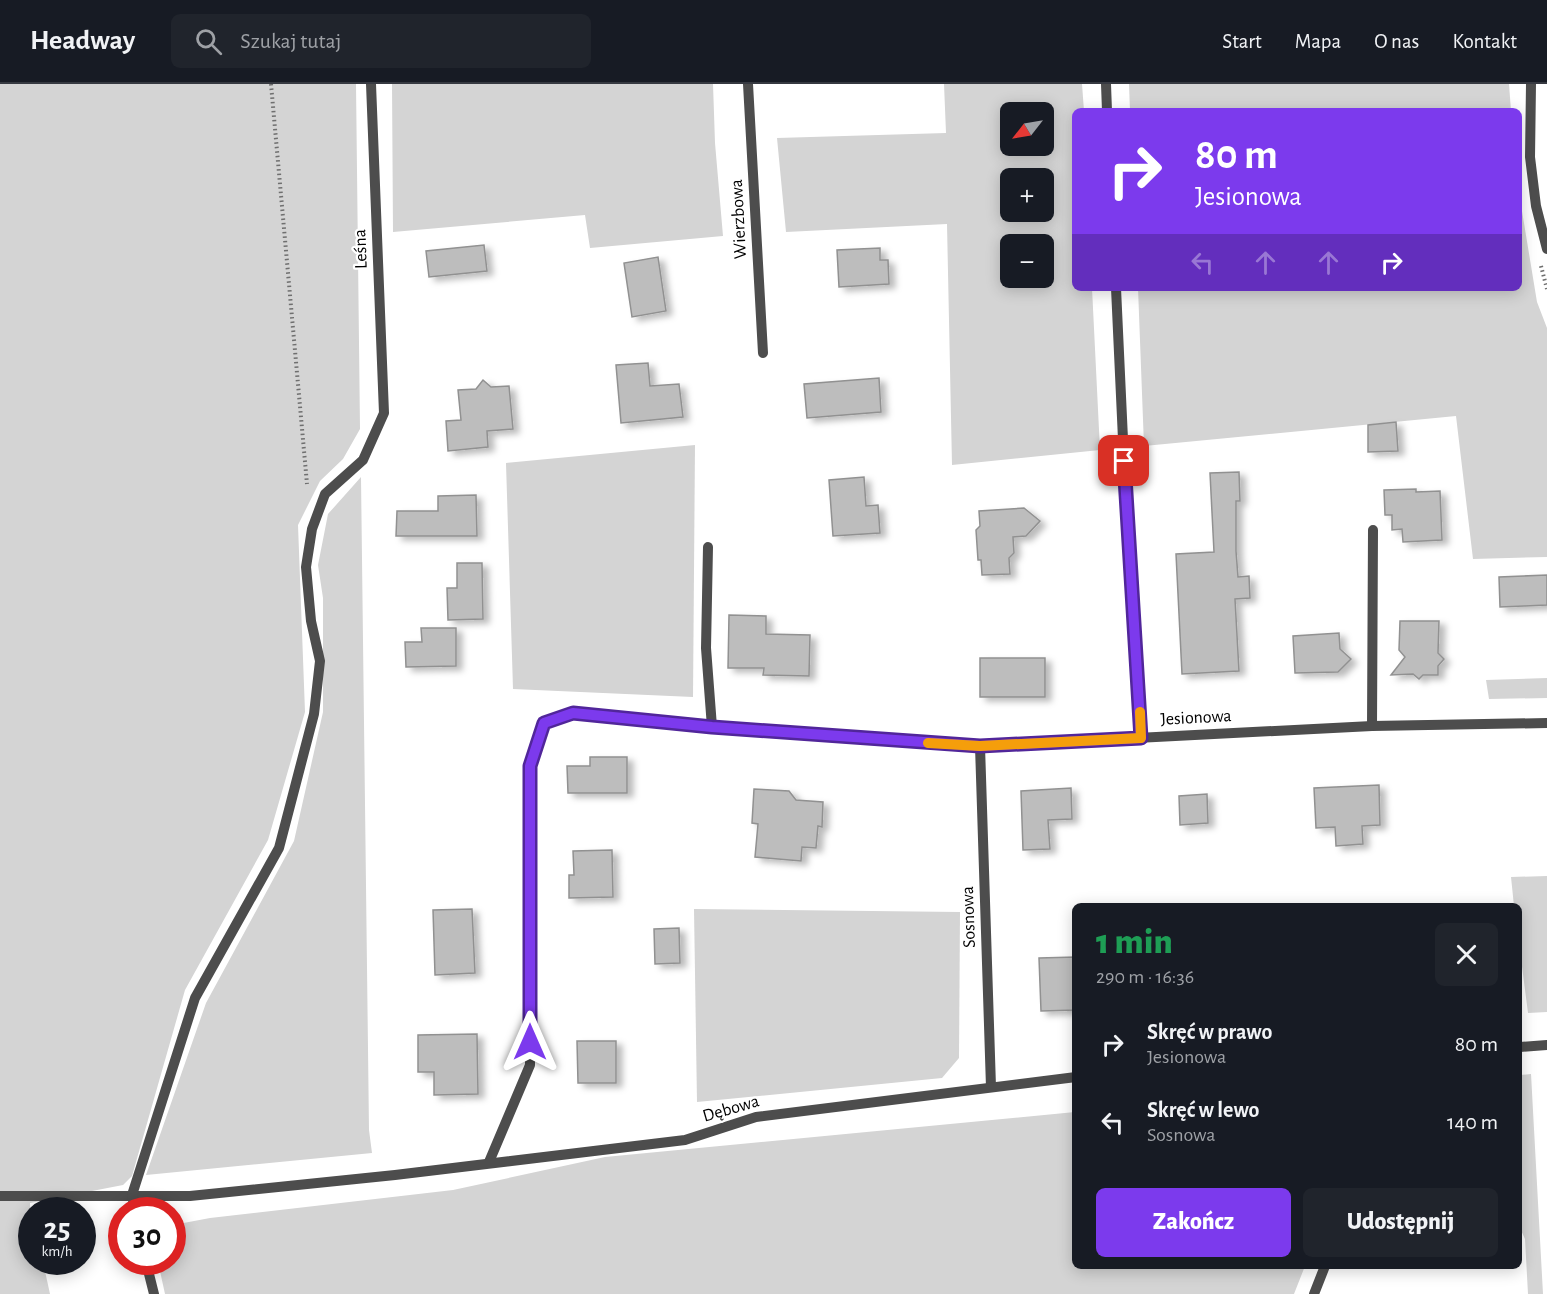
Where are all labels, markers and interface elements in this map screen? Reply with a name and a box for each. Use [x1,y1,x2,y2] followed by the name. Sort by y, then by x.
[171,14,591,68] search box
[192,25,225,58] icon: search
[30,27,135,55] text: Headway
[240,30,341,52] text: Szukaj tutaj
[1222,31,1262,52] text: Start
[1295,31,1341,52] text: Mapa
[1374,31,1419,52] text: O nas
[1452,31,1517,52] text: Kontakt
[1000,102,1054,156] north arrow
[1000,102,1054,288] map controls
[1096,132,1174,210] icon: right
[1195,134,1278,176] text: 80 m
[1000,168,1054,222] button: +
[728,179,750,259] street label: Wierzbowa
[1195,183,1302,210] text: Jesionowa
[351,229,371,269] street label: Leśna
[1000,234,1054,288] button: −
[1186,246,1219,279] icon: left
[1249,246,1282,279] icon: ahead
[1312,246,1345,279] icon: ahead
[1375,246,1408,279] icon: right
[1098,435,1149,486] pin
[1107,444,1140,477] icon: arrive
[1160,707,1232,729] street label: Jesionowa
[959,886,979,948] street label: Sosnowa
[1435,923,1498,986] button: close
[1096,924,1173,960] text: 1 min
[1096,967,1194,987] text: 290 m · 16:36
[498,1010,562,1074] position arrow
[1147,1021,1272,1043] text: Skręć w prawo
[1096,1028,1129,1061] icon: right
[1455,1033,1498,1055] text: 80 m
[1147,1047,1226,1067] text: Jesionowa
[701,1092,761,1126] street label: Dębowa
[1147,1099,1259,1121] text: Skręć w lewo
[1096,1106,1129,1139] icon: left
[1447,1111,1498,1133] text: 140 m
[1147,1125,1216,1145] text: Sosnowa
[1096,1188,1291,1257] button: Zakończ
[1303,1188,1498,1257] button: Udostępnij
[108,1197,186,1275] speed limit sign: 30
[43,1214,71,1244] text: 25
[42,1244,72,1259] text: km/h

